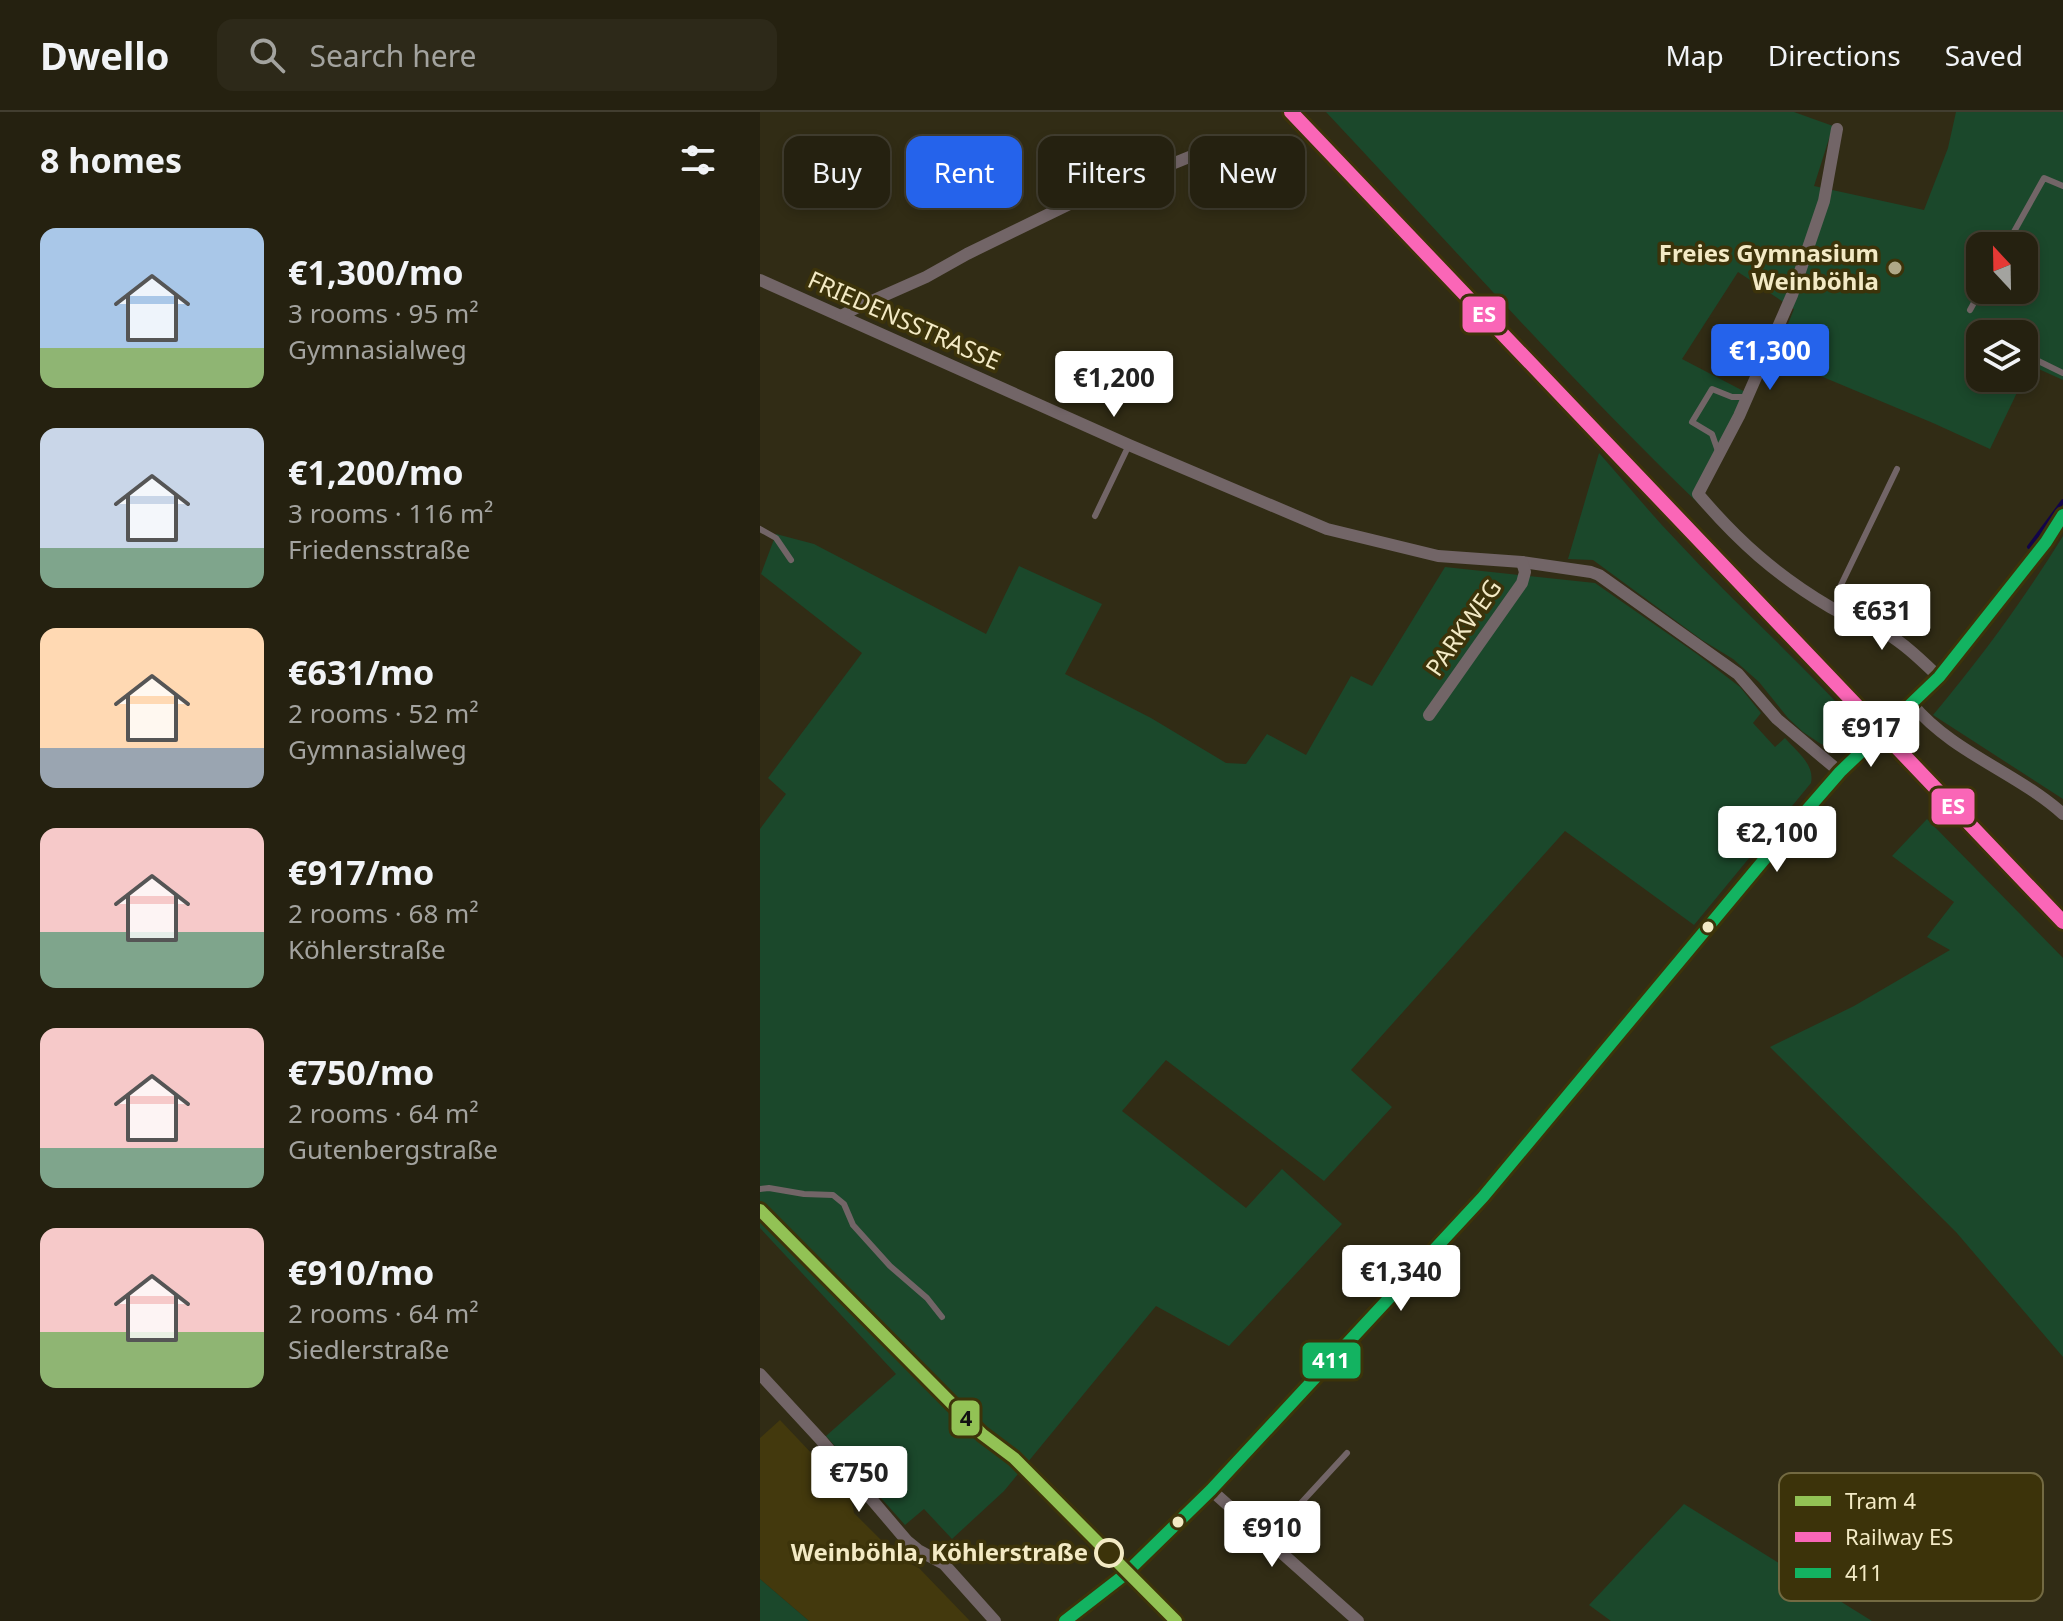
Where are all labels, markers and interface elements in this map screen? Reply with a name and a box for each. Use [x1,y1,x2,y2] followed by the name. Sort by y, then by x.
[217,19,777,91] search box
[40,29,169,81] text: Dwello
[245,33,289,77] icon: search
[309,35,476,76] text: Search here
[1665,36,1724,74] text: Map
[1768,36,1901,74] text: Directions
[1945,36,2023,74] text: Saved
[784,136,890,208] chip: Buy
[906,136,1022,208] chip: Rent
[1038,136,1174,208] chip: Filters
[1190,136,1305,208] chip: New
[40,137,182,183] text: 8 homes
[676,138,720,182] icon: filters
[1966,232,2038,304] north arrow
[1966,232,2038,392] map controls
[1659,236,1879,297] place label: Freies Gymnasium Weinböhla
[288,249,463,295] text: €1,300/mo
[1886,259,1904,277] marker: Freies Gymnasium Weinböhla
[104,260,200,356] icon: home
[803,262,1006,377] street label: FRIEDENSSTRASSE
[288,295,478,331] text: 3 rooms · 95 m²
[1461,295,1507,334] line badge: ES
[1472,298,1496,328] text: ES
[1966,320,2038,392] button: layers
[1705,324,1835,392] pin: €1,300
[288,331,467,367] text: Gymnasialweg
[1729,332,1811,368] text: €1,300
[1049,351,1179,419] pin: €1,200
[1073,359,1155,395] text: €1,200
[288,449,463,495] text: €1,200/mo
[104,460,200,556] icon: home
[288,495,493,531] text: 3 rooms · 116 m²
[288,531,471,567] text: Friedensstraße
[1417,572,1508,682] street label: PARKWEG
[1835,584,1929,652] pin: €631
[1852,592,1912,628] text: €631
[288,649,434,695] text: €631/mo
[104,660,200,756] icon: home
[288,695,478,731] text: 2 rooms · 52 m²
[1824,701,1918,769] pin: €917
[1841,709,1901,745] text: €917
[288,731,467,767] text: Gymnasialweg
[1930,787,1976,826] line badge: ES
[1941,790,1965,820] text: ES
[1712,806,1842,874] pin: €2,100
[1736,814,1818,850] text: €2,100
[288,849,434,895] text: €917/mo
[104,860,200,956] icon: home
[288,895,478,931] text: 2 rooms · 68 m²
[1700,919,1716,935] unlabelled marker
[288,931,446,967] text: Köhlerstraße
[288,1049,434,1095] text: €750/mo
[104,1060,200,1156] icon: home
[288,1095,478,1131] text: 2 rooms · 64 m²
[288,1131,498,1167] text: Gutenbergstraße
[1336,1245,1466,1313] pin: €1,340
[288,1249,434,1295] text: €910/mo
[1360,1253,1442,1289] text: €1,340
[104,1260,200,1356] icon: home
[288,1295,478,1331] text: 2 rooms · 64 m²
[288,1331,449,1367] text: Siedlerstraße
[1301,1341,1362,1380] line badge: 411
[1312,1344,1350,1374] text: 411
[950,1399,981,1437] line badge: 4
[960,1402,973,1432] text: 4
[812,1446,906,1514] pin: €750
[829,1454,889,1490] text: €750
[1779,1473,2043,1601] legend
[1845,1485,1916,1515] text: Tram 4
[1225,1501,1319,1569] pin: €910
[1242,1509,1302,1545] text: €910
[1170,1514,1186,1530] unlabelled marker
[1845,1521,1953,1551] text: Railway ES
[791,1535,1088,1568] place label: Weinböhla, Köhlerstraße
[1095,1539,1123,1567] marker: Weinböhla, Köhlerstraße
[1845,1557,1883,1587] text: 411

